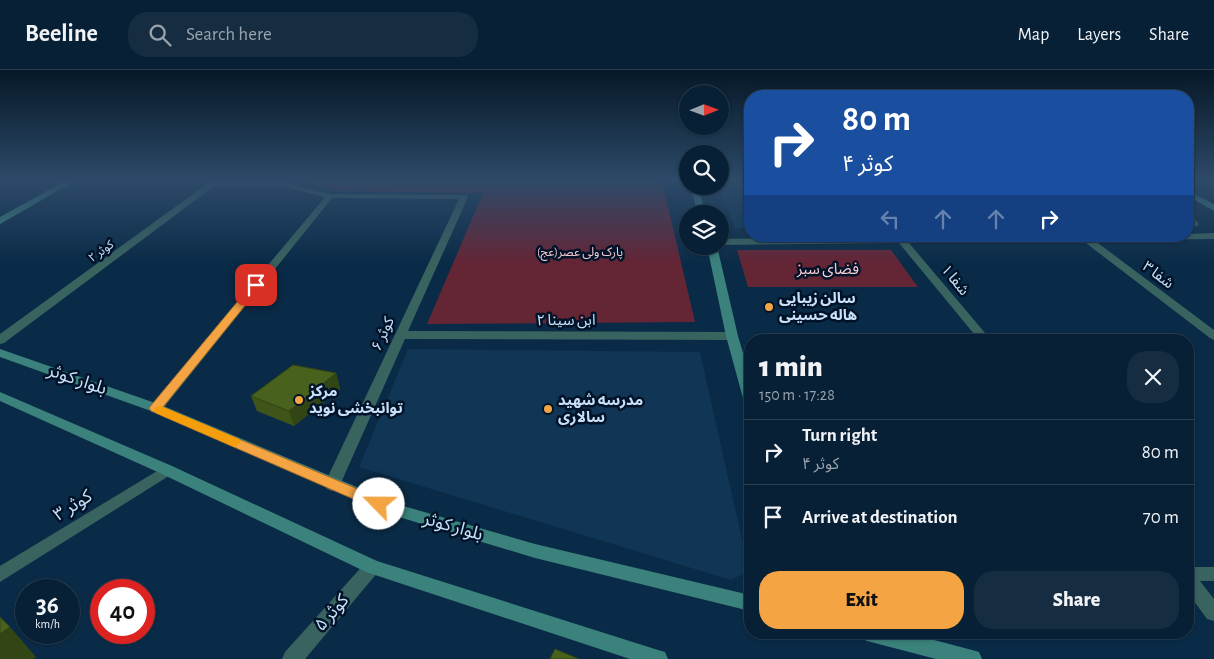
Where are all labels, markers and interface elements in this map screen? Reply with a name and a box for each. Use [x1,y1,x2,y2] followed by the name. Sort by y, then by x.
[128,12,478,57] search box
[146,21,174,49] icon: search
[25,22,98,46] text: Beeline
[186,25,272,44] text: Search here
[1018,26,1049,44] text: Map
[1077,26,1121,44] text: Layers
[1149,26,1189,44] text: Share
[679,85,729,135] north arrow
[679,85,729,255] map controls
[842,102,911,137] text: 80 m
[759,110,824,175] icon: right
[679,145,729,195] button: search
[842,153,893,175] text: کوثر ۴
[679,205,729,255] button: layers
[876,205,904,233] icon: left
[929,205,957,233] icon: ahead
[982,205,1010,233] icon: ahead
[1035,205,1063,233] icon: right
[86,237,117,265] street label: کوثر ۲
[537,246,623,261] park label: پارک ولی عصر(عج)
[1140,259,1177,292] street label: شفا ۳
[796,262,859,278] park label: فضای سبز
[938,262,972,298] street label: شفا ۱
[235,264,277,306] pin
[242,271,270,299] icon: arrive
[779,291,857,324] place label: سالن زیبایی هاله حسینی
[763,301,775,313] marker: سالن زیبایی هاله حسینی
[537,313,595,329] street label: ابن سینا ۲
[369,314,398,353] street label: کوثر ۶
[1127,351,1179,403] button: close
[759,352,823,382] text: 1 min
[44,361,109,399] street label: بلوار کوثر
[308,384,403,417] place label: مرکز توانبخشی نوید
[759,387,835,403] text: 150 m · 17:28
[558,393,643,426] place label: مدرسه شهید سالاری
[293,394,305,406] marker: مرکز توانبخشی نوید
[542,403,554,415] marker: مدرسه شهید سالاری
[802,426,877,445] text: Turn right
[759,438,787,466] icon: right
[1142,443,1179,462] text: 80 m
[802,456,839,472] text: کوثر ۴
[352,477,404,529] position arrow
[51,487,96,526] street label: کوثر ۳
[759,503,787,531] icon: arrive
[802,508,958,527] text: Arrive at destination
[1143,508,1179,527] text: 70 m
[420,510,485,545] street label: بلوار کوثر
[759,571,964,629] button: Exit
[974,571,1179,629] button: Share
[90,579,155,644] speed limit sign: 40
[312,591,354,635] street label: کوثر ۵
[36,593,59,618] text: 36
[35,618,60,630] text: km/h

